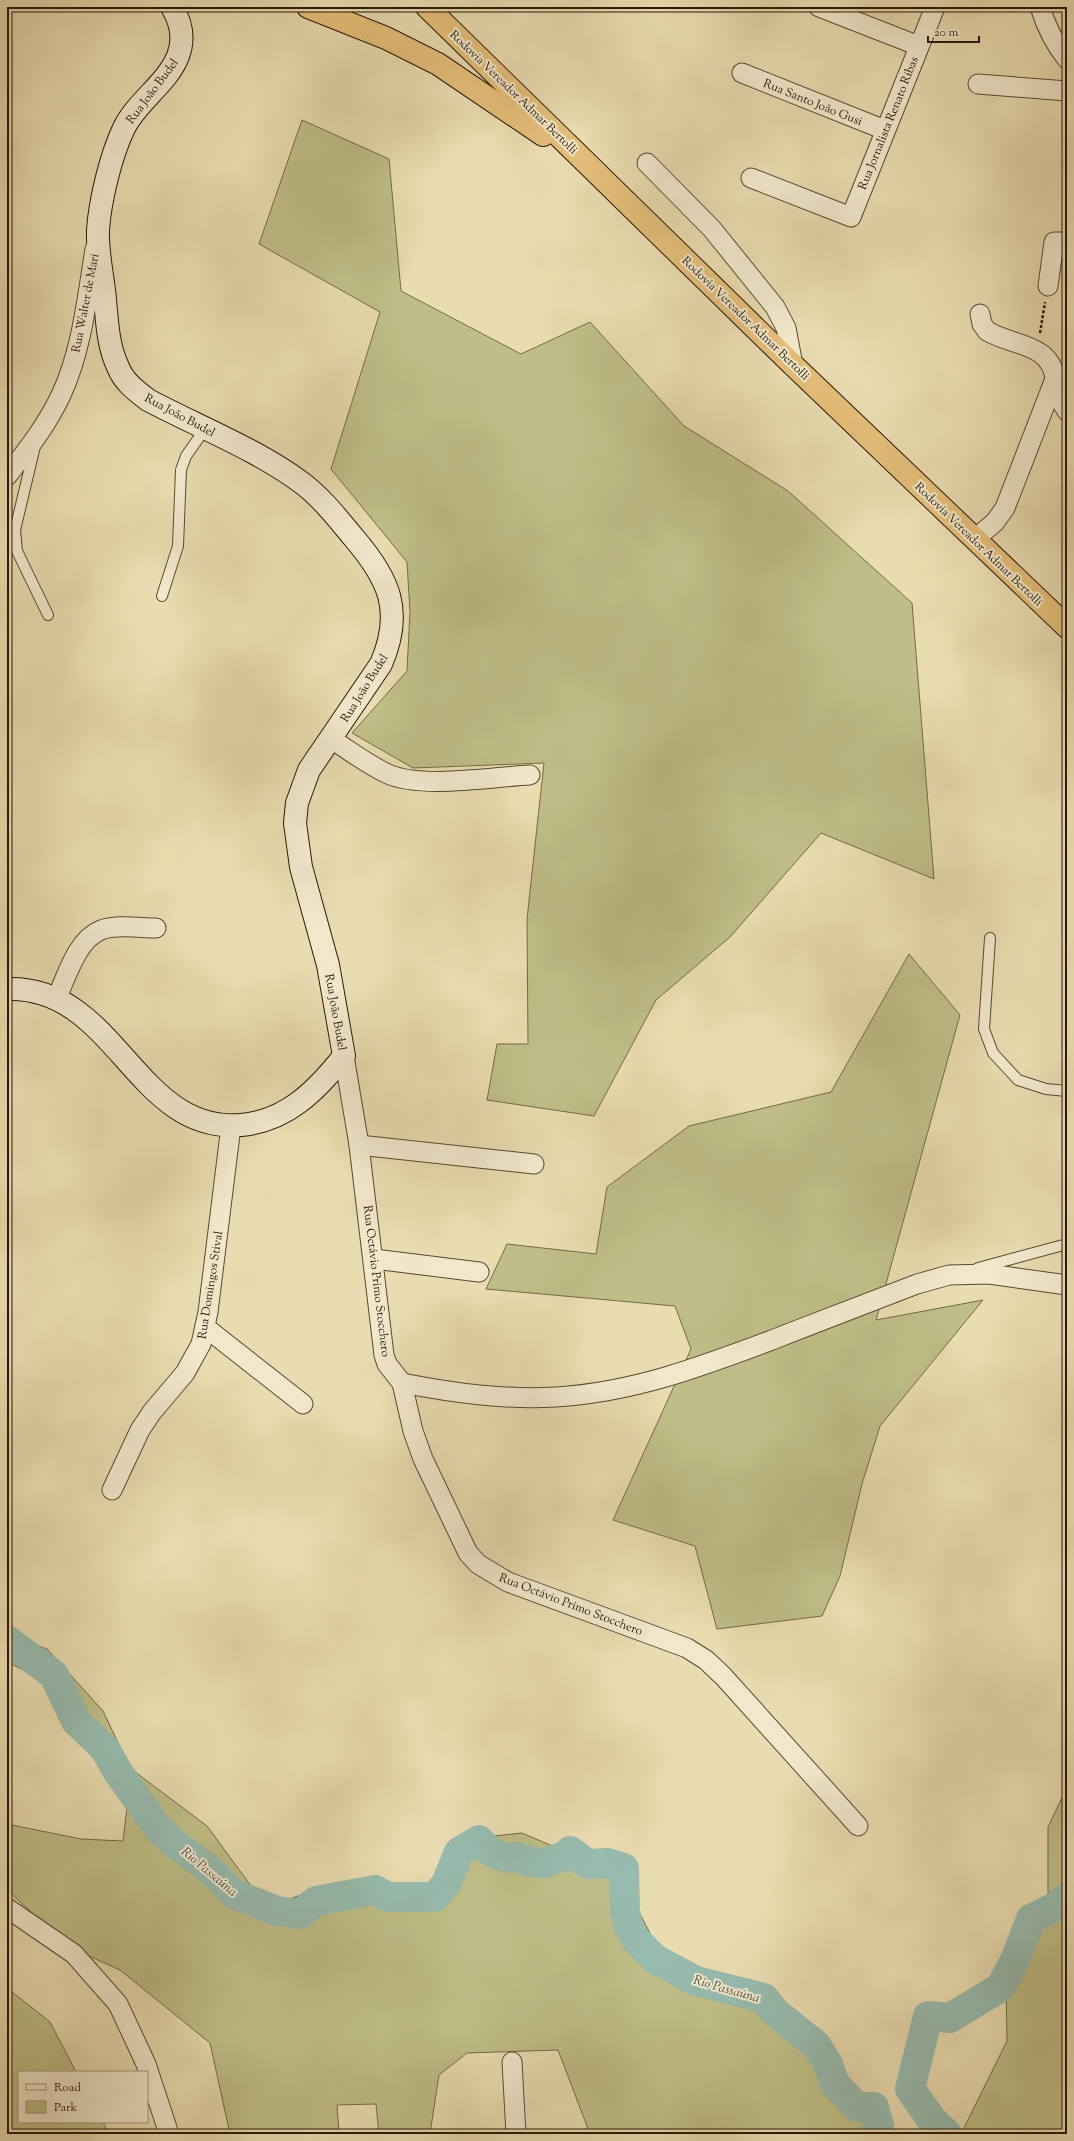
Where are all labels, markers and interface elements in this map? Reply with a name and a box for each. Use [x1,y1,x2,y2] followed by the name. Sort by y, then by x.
[928,18,979,44] scale bar
[934,24,959,42] text: 20 m
[445,27,582,159] street label: Rodovia Vereador Admar Bertolli
[854,54,924,193] street label: Rua Jornalista Renato Ribas
[122,55,184,128] street label: Rua João Budel
[760,75,865,131] street label: Rua Santo João Gusi
[68,252,105,354] street label: Rua Walter de Mari
[677,253,814,385] street label: Rodovia Vereador Admar Bertolli
[141,390,219,442] street label: Rua João Budel
[910,479,1047,611] street label: Rodovia Vereador Admar Bertolli
[337,650,393,726] street label: Rua João Budel
[319,972,351,1053] street label: Rua João Budel
[358,1204,394,1358] street label: Rua Octávio Primo Stocchero
[194,1229,229,1340] street label: Rua Domingos Stival
[496,1569,646,1641] street label: Rua Octávio Primo Stocchero
[177,1844,241,1902] water label: Rio Passaúna
[691,1972,762,2008] water label: Rio Passaúna
[18,2071,148,2123] legend
[54,2079,81,2097] text: Road
[54,2099,77,2117] text: Park

